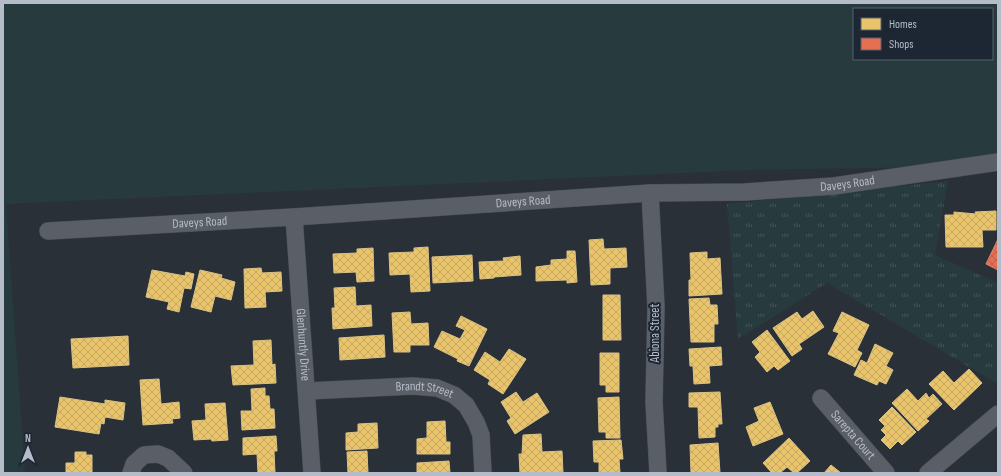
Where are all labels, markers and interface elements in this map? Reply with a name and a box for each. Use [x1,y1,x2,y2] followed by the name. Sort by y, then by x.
[853,8,993,60] legend
[889,17,917,32] text: Homes
[889,37,914,52] text: Shops
[820,172,876,195] street label: Daveys Road
[495,192,551,211] street label: Daveys Road
[172,213,228,232] street label: Daveys Road
[647,303,663,364] street label: Abiona Street
[292,308,314,381] street label: Glenhuntly Drive
[395,378,456,402] street label: Brandt Street
[827,407,879,463] street label: Sarepta Court
[8,428,48,468] north arrow
[25,432,31,445] text: N

